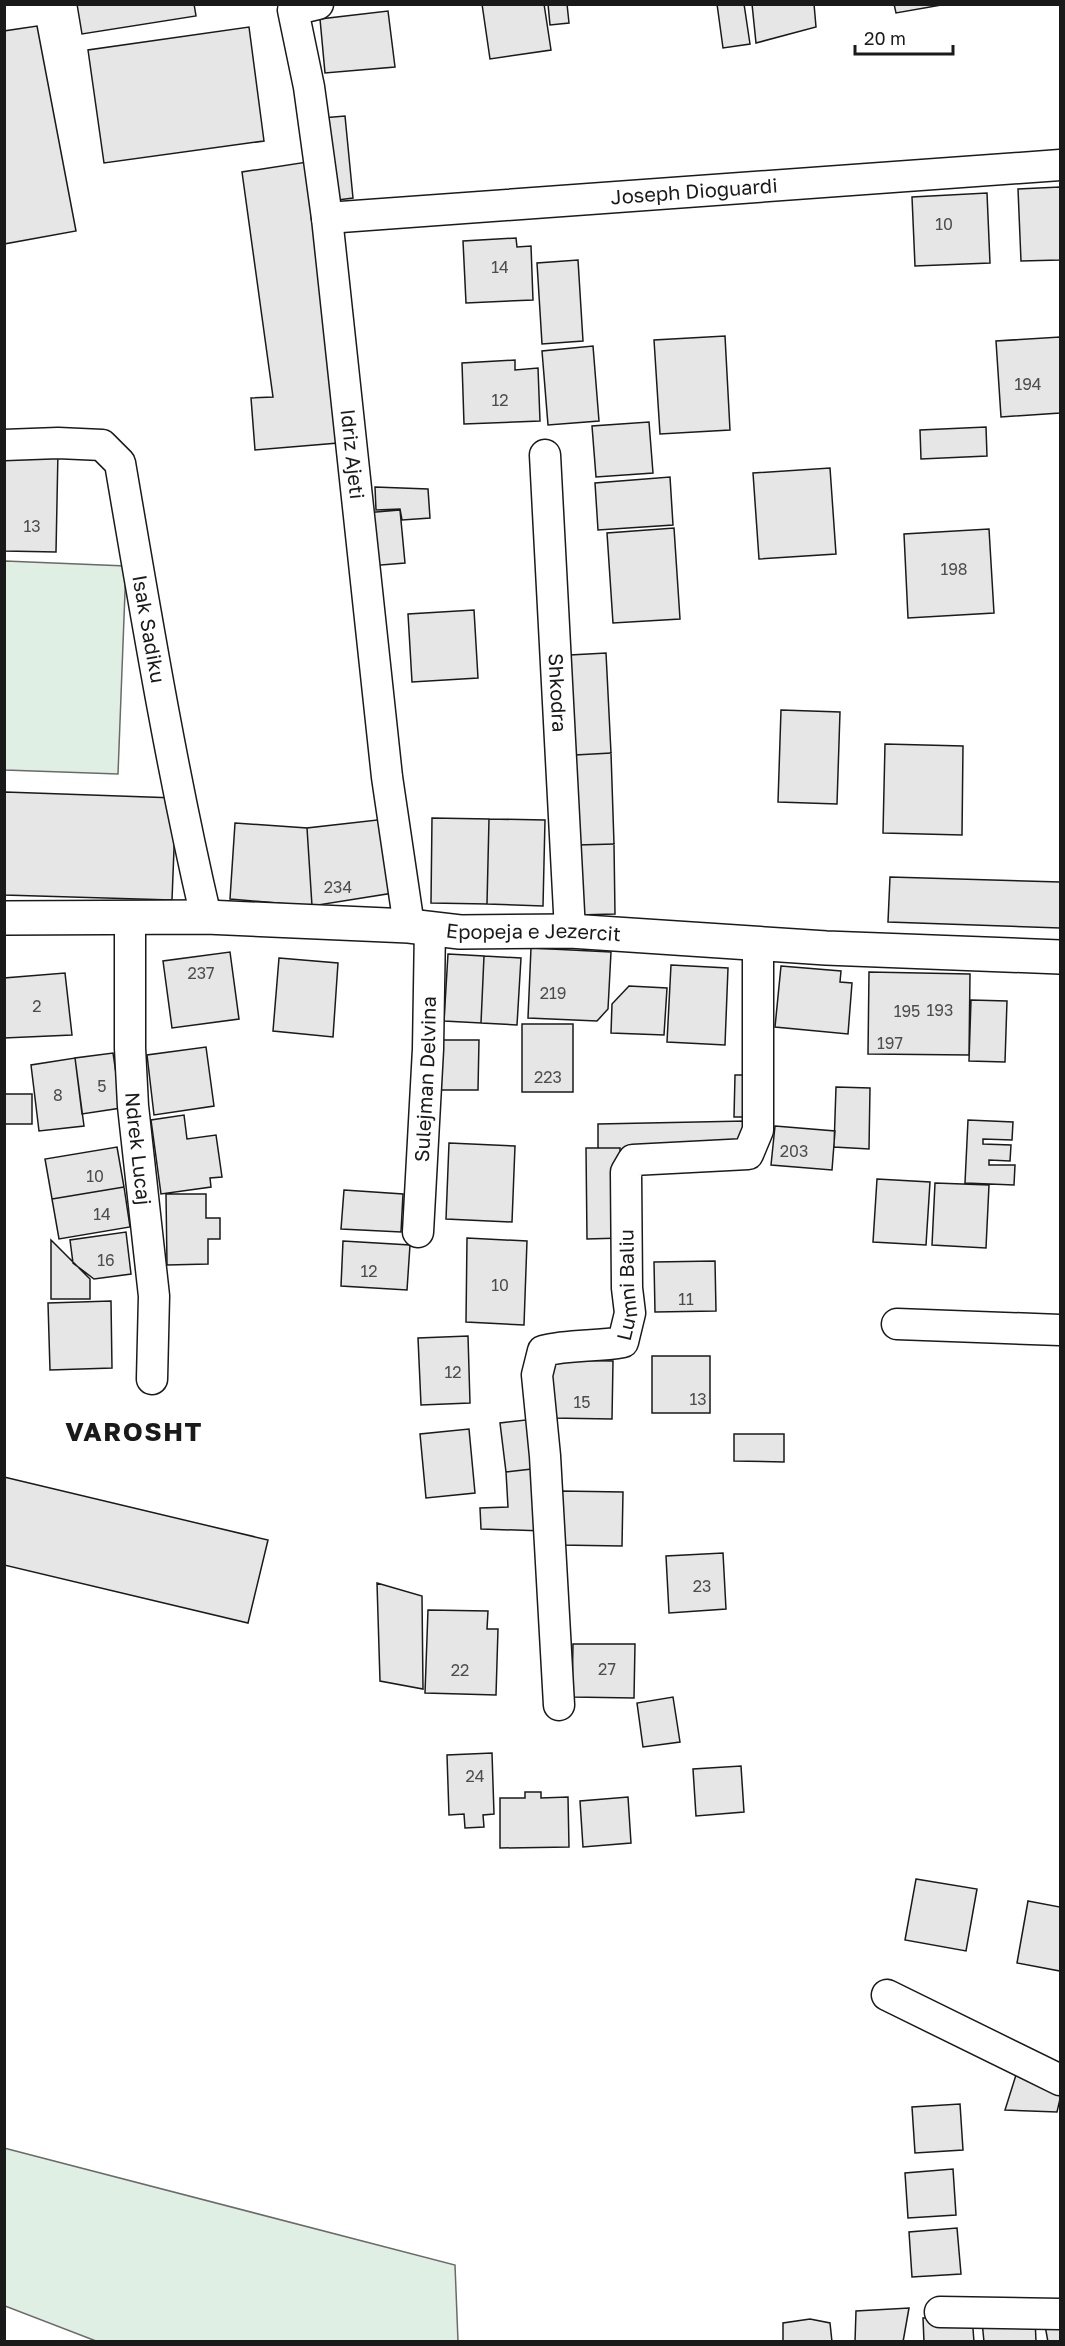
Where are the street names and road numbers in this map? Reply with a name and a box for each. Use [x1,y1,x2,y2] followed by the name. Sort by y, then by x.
[610,172,778,208] street label: Joseph Dioguardi
[337,408,370,500] street label: Idriz Ajeti
[128,573,171,685] street label: Isak Sadiku
[544,652,573,733] street label: Shkodra
[445,917,622,945] street label: Epopeja e Jezercit
[409,996,440,1163] street label: Sulejman Delvina
[121,1091,157,1206] street label: Ndrek Lucaj
[611,1229,642,1343] street label: Lumni Baliu

